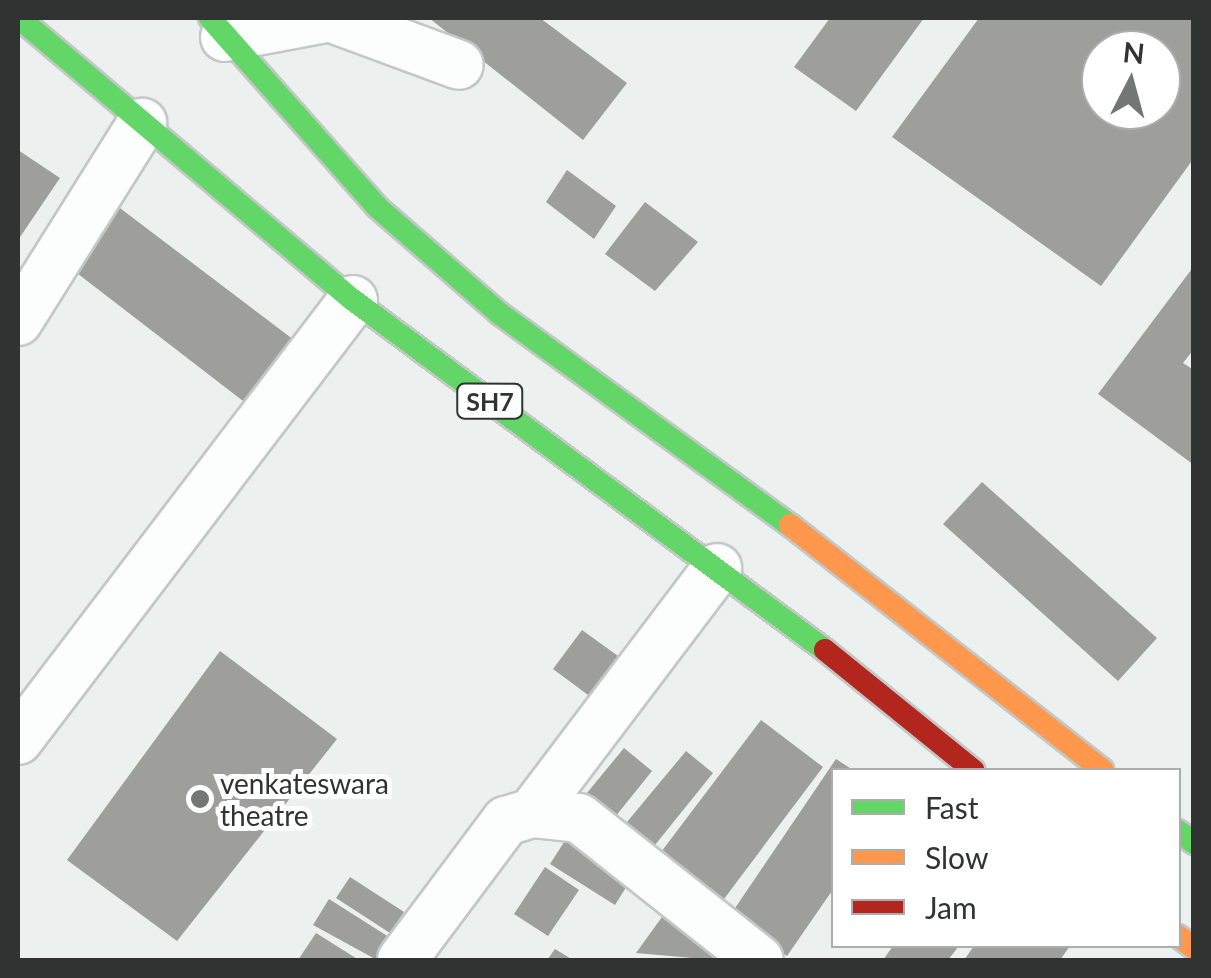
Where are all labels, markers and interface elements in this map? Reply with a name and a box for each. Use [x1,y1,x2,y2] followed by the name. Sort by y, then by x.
[1081,30,1181,130] north arrow
[1121,34,1146,70] text: N
[455,381,525,421] road number: SH7
[220,766,389,832] place label: venkateswara theatre
[831,768,1181,948] legend
[189,788,211,810] marker: venkateswara theatre
[925,789,979,825] text: Fast
[925,839,988,875] text: Slow
[925,889,977,925] text: Jam

